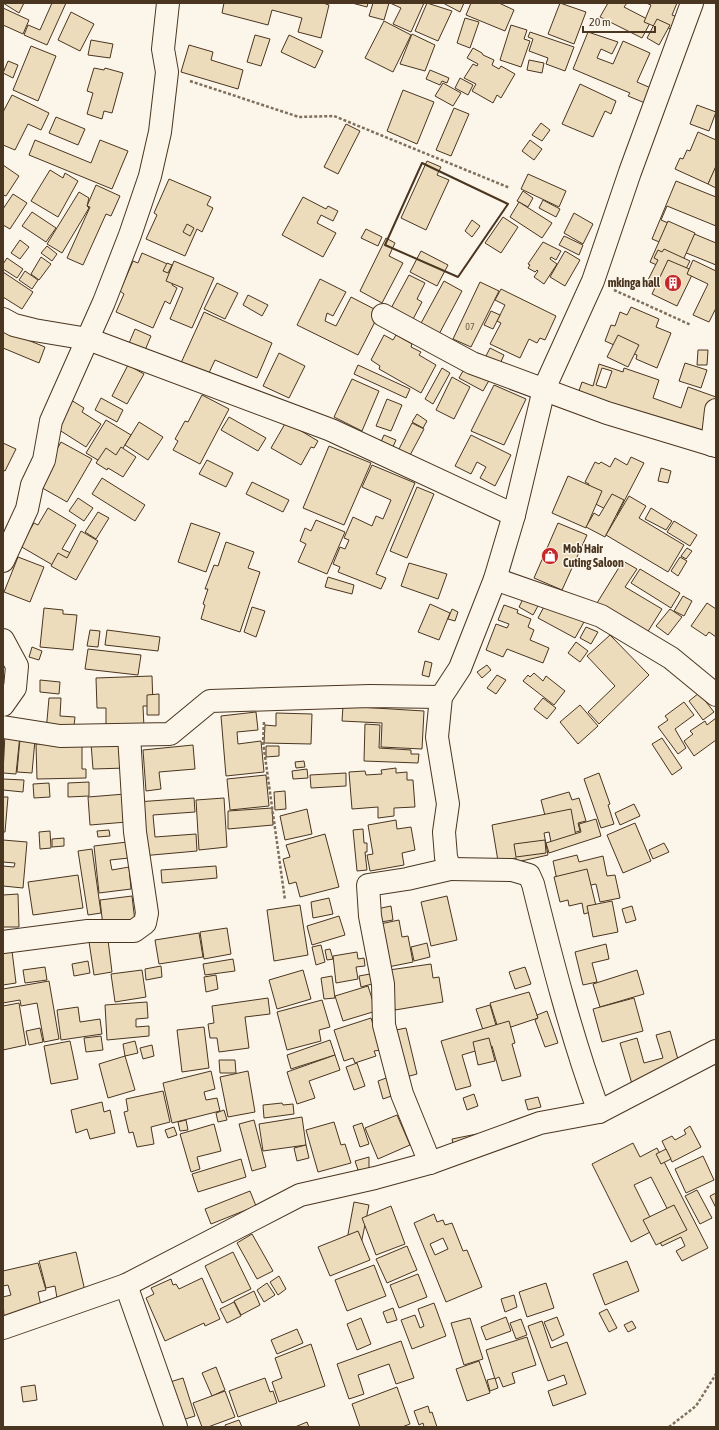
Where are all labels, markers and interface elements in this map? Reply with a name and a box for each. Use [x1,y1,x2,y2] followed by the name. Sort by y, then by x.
[583,8,655,34] scale bar
[589,15,611,29] text: 20 m
[663,273,683,293] building icon: mkinga hall
[608,276,661,290] place label: mkinga hall
[465,321,475,332] house number: 07
[563,542,624,570] place label: Mob Hair Cuting Saloon
[540,546,560,566] shop icon: Mob Hair Cuting Saloon

